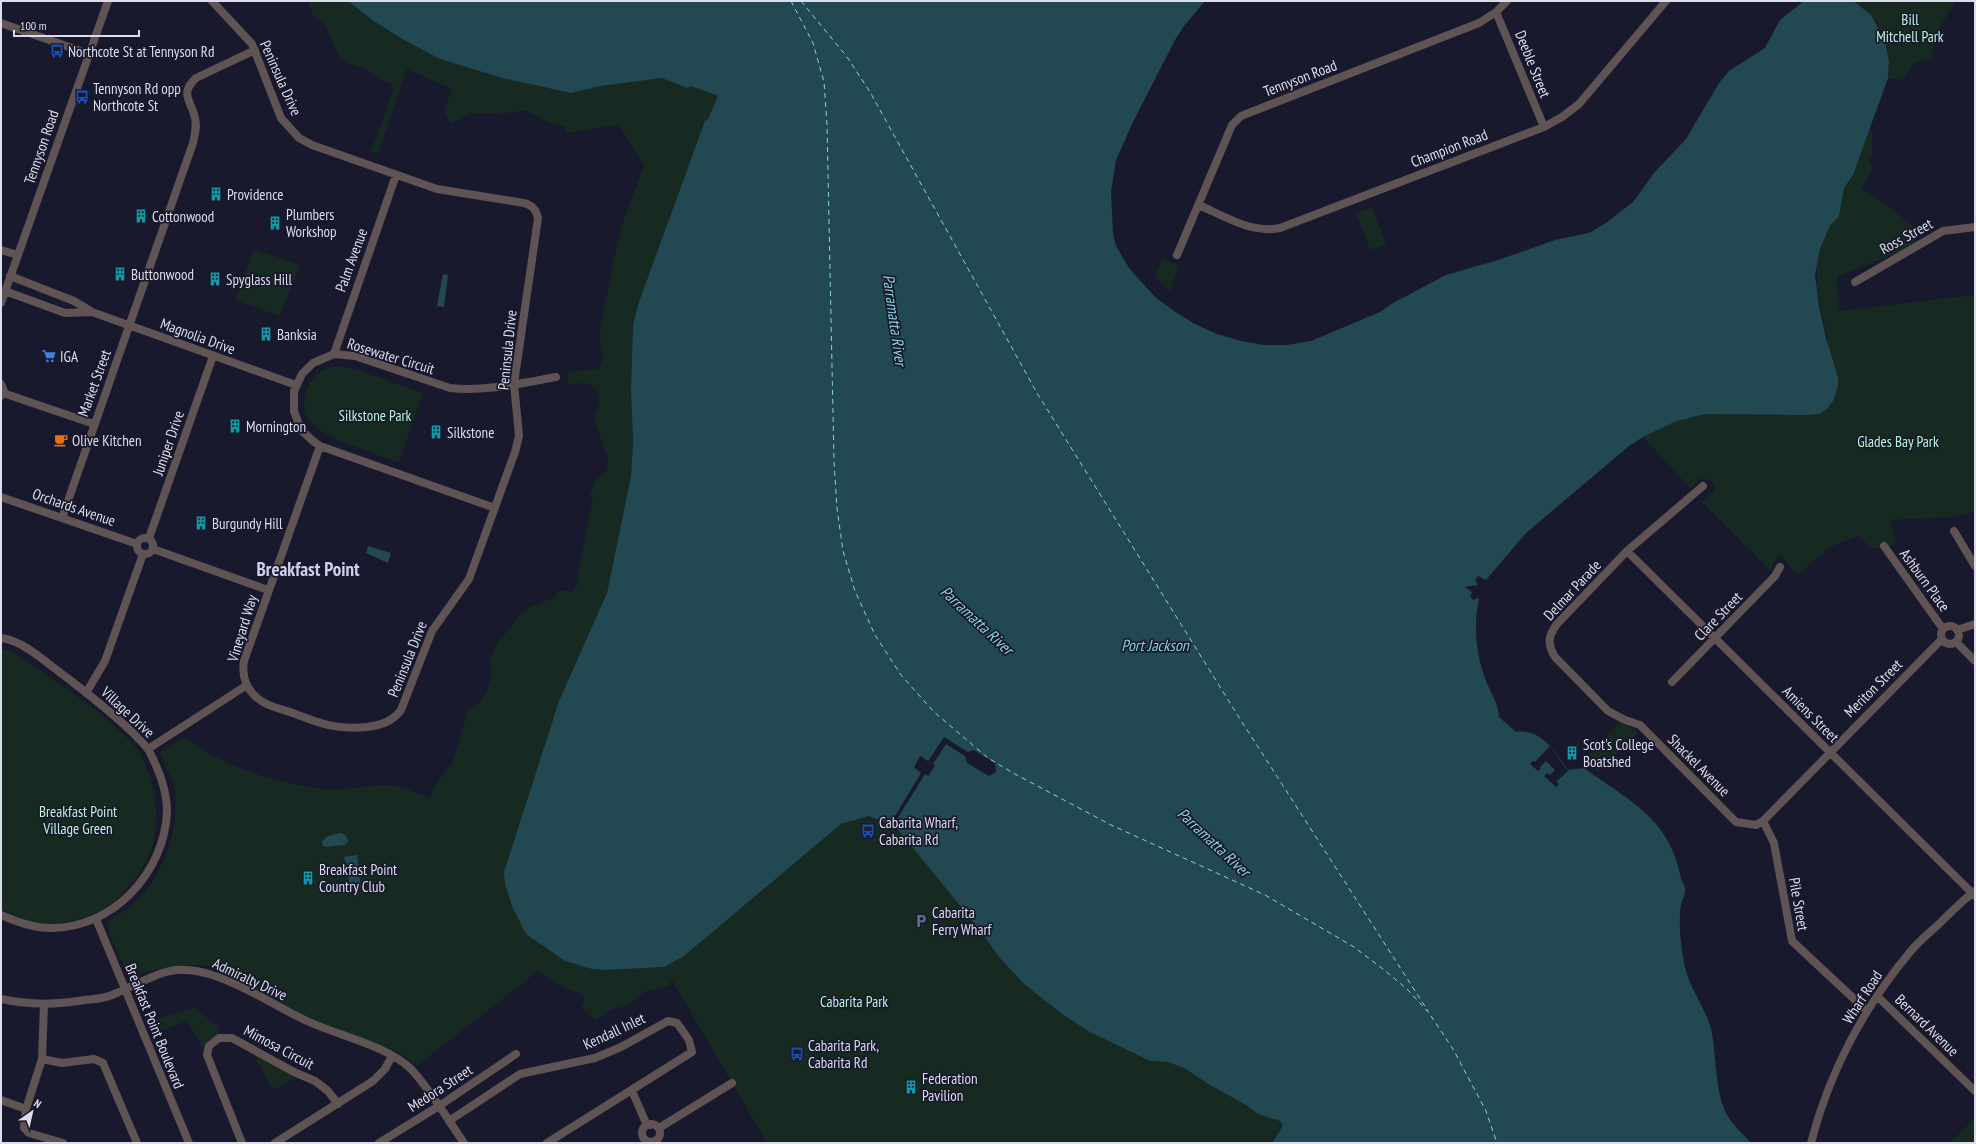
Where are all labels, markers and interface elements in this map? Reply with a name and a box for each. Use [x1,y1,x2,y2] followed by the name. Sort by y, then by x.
[1876,10,1944,46] park label: Bill Mitchell Park
[14,12,139,38] scale bar
[20,18,47,33] text: 100 m
[1511,28,1555,100] street label: Deeble Street
[256,37,306,119] street label: Peninsula Drive
[68,42,215,61] place label: Northcote St at Tennyson Rd
[49,43,65,59] bus stop icon: Northcote St at Tennyson Rd
[1261,55,1339,101] street label: Tennyson Road
[93,79,181,115] place label: Tennyson Rd opp Northcote St
[74,89,90,105] bus stop icon: Tennyson Rd opp Northcote St
[19,107,63,187] street label: Tennyson Road
[1408,125,1490,171] street label: Champion Road
[227,185,283,204] place label: Providence
[208,186,224,202] building icon: Providence
[286,205,337,241] place label: Plumbers Workshop
[152,207,214,226] place label: Cottonwood
[133,208,149,224] building icon: Cottonwood
[1876,214,1936,258] street label: Ross Street
[267,215,283,231] building icon: Plumbers Workshop
[331,226,371,294] street label: Palm Avenue
[131,265,194,284] place label: Buttonwood
[112,266,128,282] building icon: Buttonwood
[226,270,293,289] place label: Spyglass Hill
[207,271,223,287] building icon: Spyglass Hill
[879,273,912,370] water label: Parramatta River
[493,309,521,391] street label: Peninsula Drive
[158,314,238,358] street label: Magnolia Drive
[277,325,317,344] place label: Banksia
[258,326,274,342] building icon: Banksia
[345,334,437,378] street label: Rosewater Circuit
[60,347,79,366] place label: IGA
[73,347,115,419] street label: Market Street
[41,348,57,364] supermarket icon: IGA
[339,406,412,425] park label: Silkstone Park
[148,408,188,479] street label: Juniper Drive
[246,417,306,436] place label: Mornington
[227,418,243,434] building icon: Mornington
[447,423,494,442] place label: Silkstone
[428,424,444,440] building icon: Silkstone
[72,431,142,450] place label: Olive Kitchen
[53,432,69,448] cafe icon: Olive Kitchen
[1857,432,1939,451] park label: Glades Bay Park
[30,484,118,530] street label: Orchards Avenue
[212,514,283,533] place label: Burgundy Hill
[193,515,209,531] building icon: Burgundy Hill
[1896,545,1954,615] street label: Ashburn Place
[1539,556,1605,624] street label: Delmar Parade
[257,557,360,581] district label: Breakfast Point
[936,581,1019,661] water label: Parramatta River
[1690,587,1746,645] street label: Clare Street
[223,592,261,665] street label: Vineyard Way
[383,618,431,700] street label: Peninsula Drive
[1121,635,1190,655] water label: Port Jackson
[1840,655,1906,721] street label: Meriton Street
[97,682,159,742] street label: Village Drive
[1779,682,1843,746] street label: Amiens Street
[1664,730,1734,800] street label: Shackel Avenue
[1583,735,1654,771] place label: Scot's College Boatshed
[1564,745,1580,761] building icon: Scot's College Boatshed
[39,802,117,838] park label: Breakfast Point Village Green
[1173,803,1256,883] water label: Parramatta River
[879,813,958,849] place label: Cabarita Wharf, Cabarita Rd
[860,823,876,839] bus stop icon: Cabarita Wharf, Cabarita Rd
[319,860,397,896] place label: Breakfast Point Country Club
[300,870,316,886] building icon: Breakfast Point Country Club
[1785,876,1813,932] street label: Pile Street
[932,903,993,939] place label: Cabarita Ferry Wharf
[913,913,929,929] parking icon: Cabarita Ferry Wharf
[210,954,290,1004] street label: Admiralty Drive
[121,961,189,1091] street label: Breakfast Point Boulevard
[1838,967,1886,1027] street label: Wharf Road
[1891,990,1963,1060] street label: Bernard Avenue
[820,992,888,1011] park label: Cabarita Park
[580,1008,648,1054] street label: Kendall Inlet
[241,1021,317,1073] street label: Mimosa Circuit
[808,1036,879,1072] place label: Cabarita Park, Cabarita Rd
[789,1046,805,1062] bus stop icon: Cabarita Park, Cabarita Rd
[404,1060,476,1116] street label: Medora Street
[922,1069,978,1105] place label: Federation Pavilion
[903,1079,919,1095] building icon: Federation Pavilion
[12,1092,52,1132] north arrow
[31,1096,44,1111] text: N

